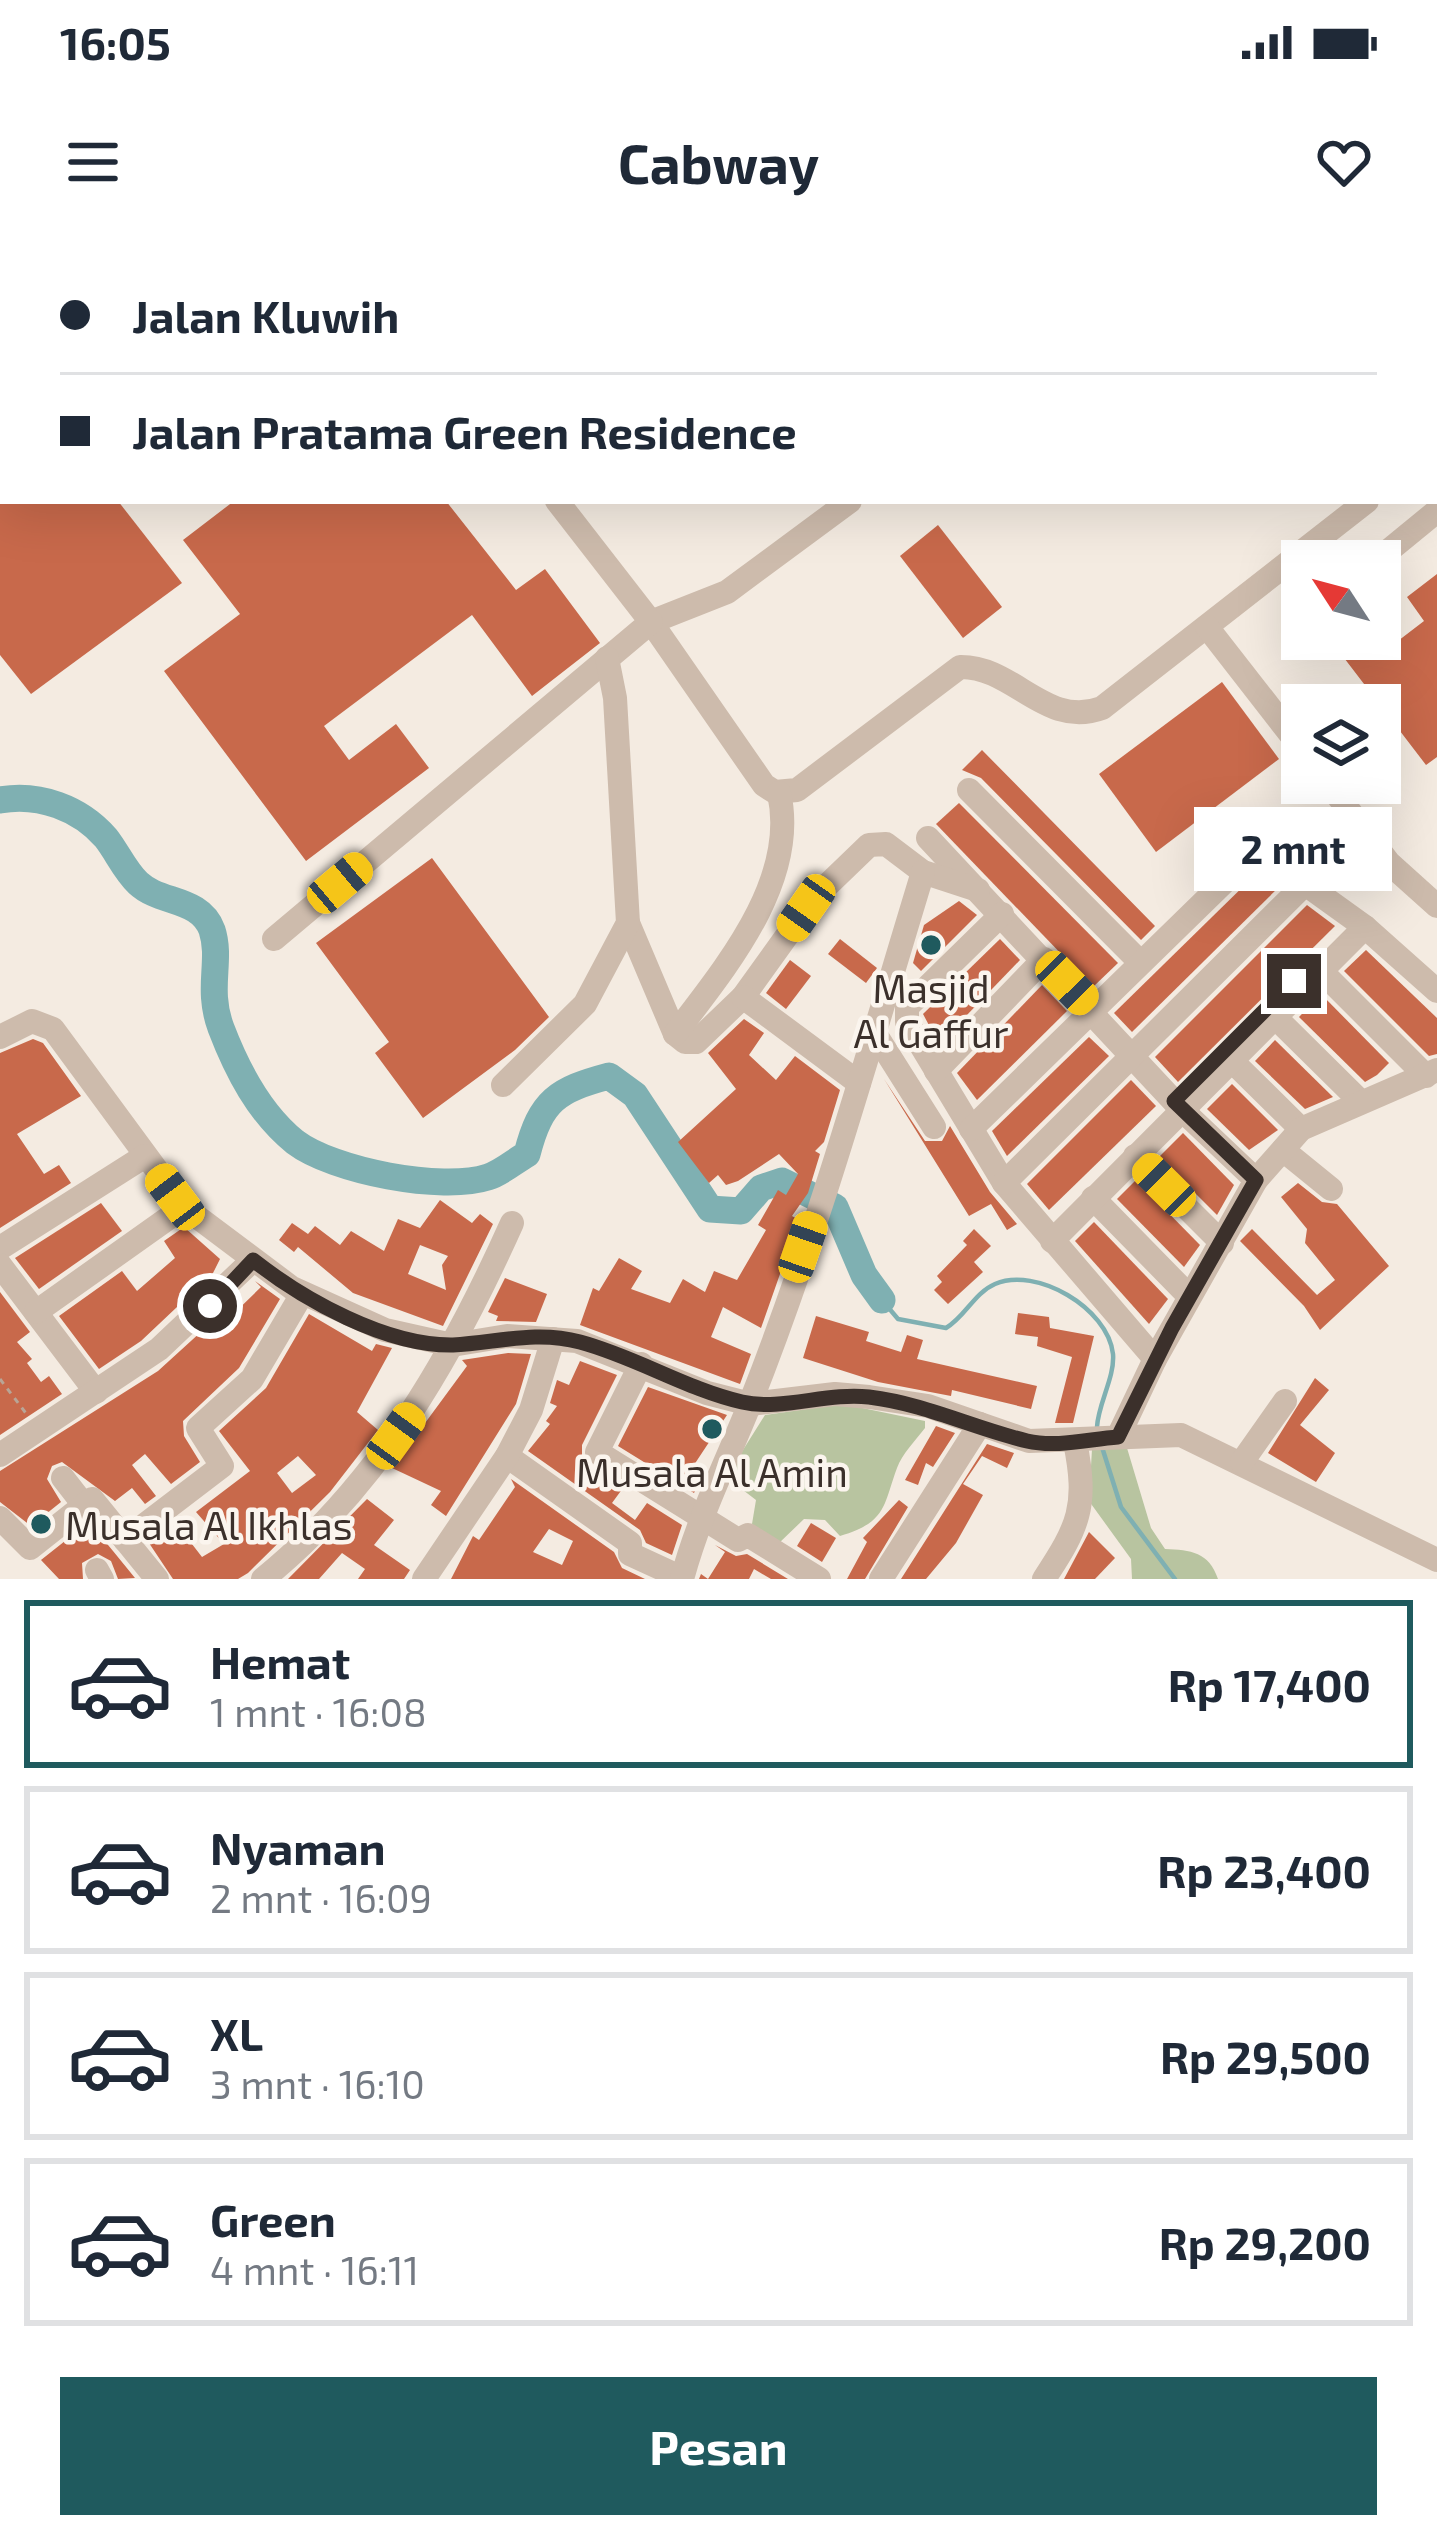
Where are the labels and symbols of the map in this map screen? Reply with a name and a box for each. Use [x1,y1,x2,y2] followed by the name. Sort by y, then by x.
[1281,540,1401,660] north arrow
[1195,807,1393,891] callout: 2 mnt
[301,846,379,920] car
[771,868,841,948] car
[918,932,944,958] marker: Masjid Al Gaffur
[1029,945,1105,1021] car
[1267,954,1321,1008] route end
[853,964,1009,1056] place label: Masjid Al Gaffur
[1126,1147,1202,1223] car
[139,1157,211,1237] car
[774,1207,832,1287] car
[183,1279,237,1333] route start
[360,1396,432,1476] car
[699,1416,725,1442] marker: Musala Al Amin
[576,1448,848,1495] place label: Musala Al Amin
[65,1501,353,1548] place label: Musala Al Ikhlas
[28,1511,54,1537] marker: Musala Al Ikhlas

